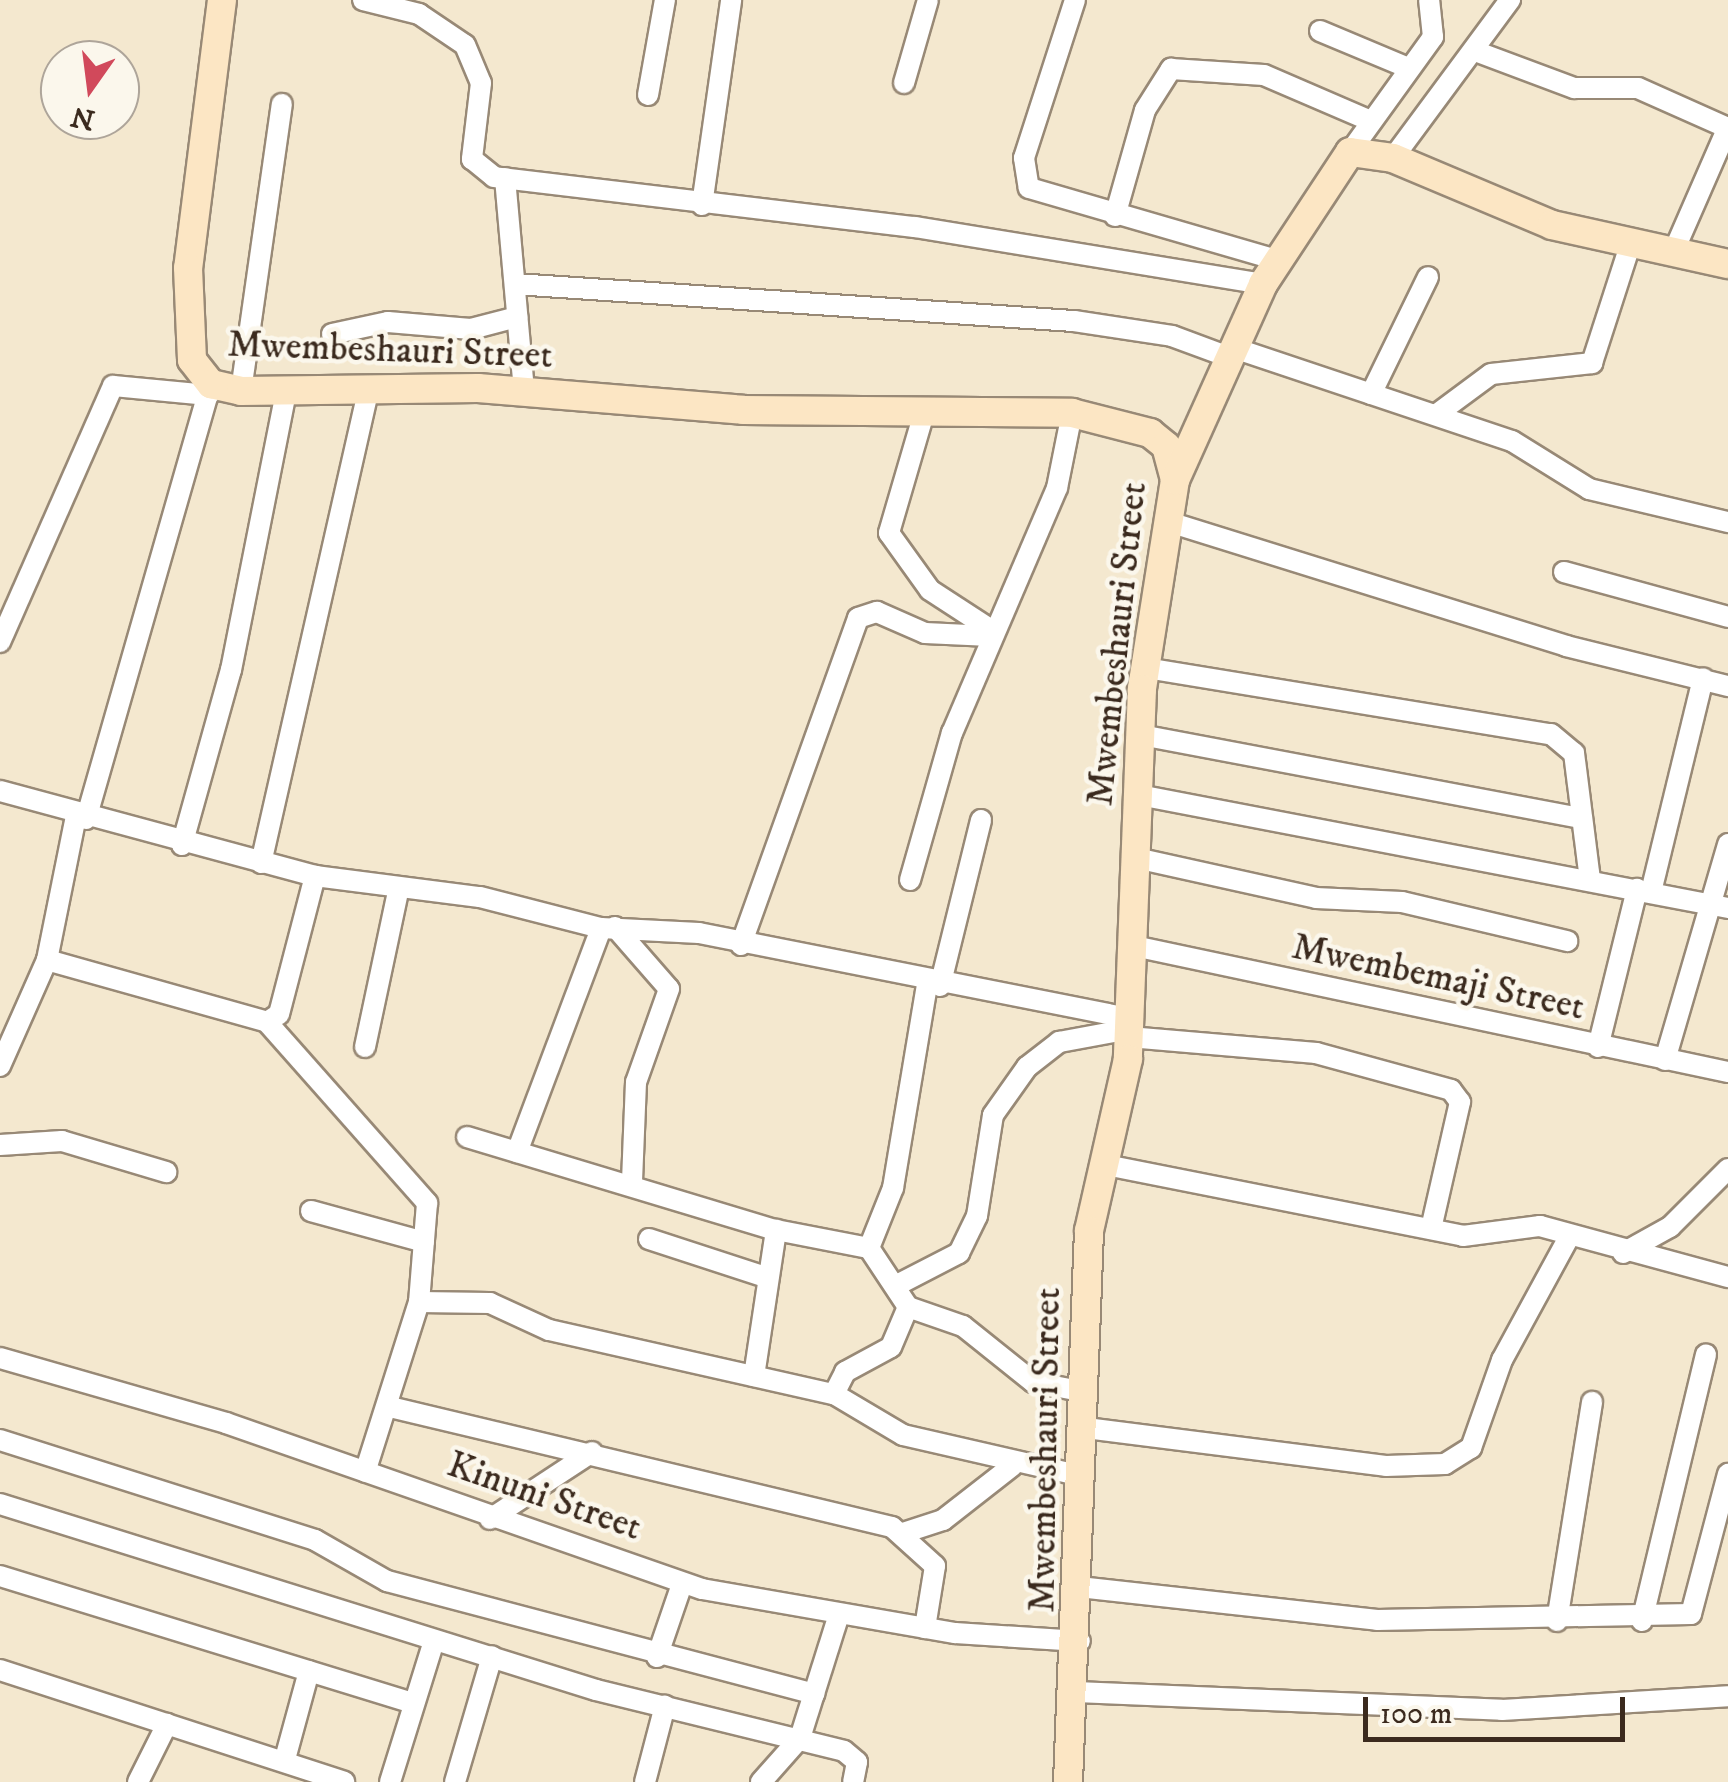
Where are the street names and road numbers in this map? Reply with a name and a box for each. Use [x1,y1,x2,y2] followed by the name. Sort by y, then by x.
[227,323,553,379] street label: Mwembeshauri Street
[1078,480,1158,808] street label: Mwembeshauri Street
[1288,925,1588,1031] street label: Mwembemaji Street
[1020,1287,1072,1613] street label: Mwembeshauri Street
[441,1443,647,1551] street label: Kinuni Street

